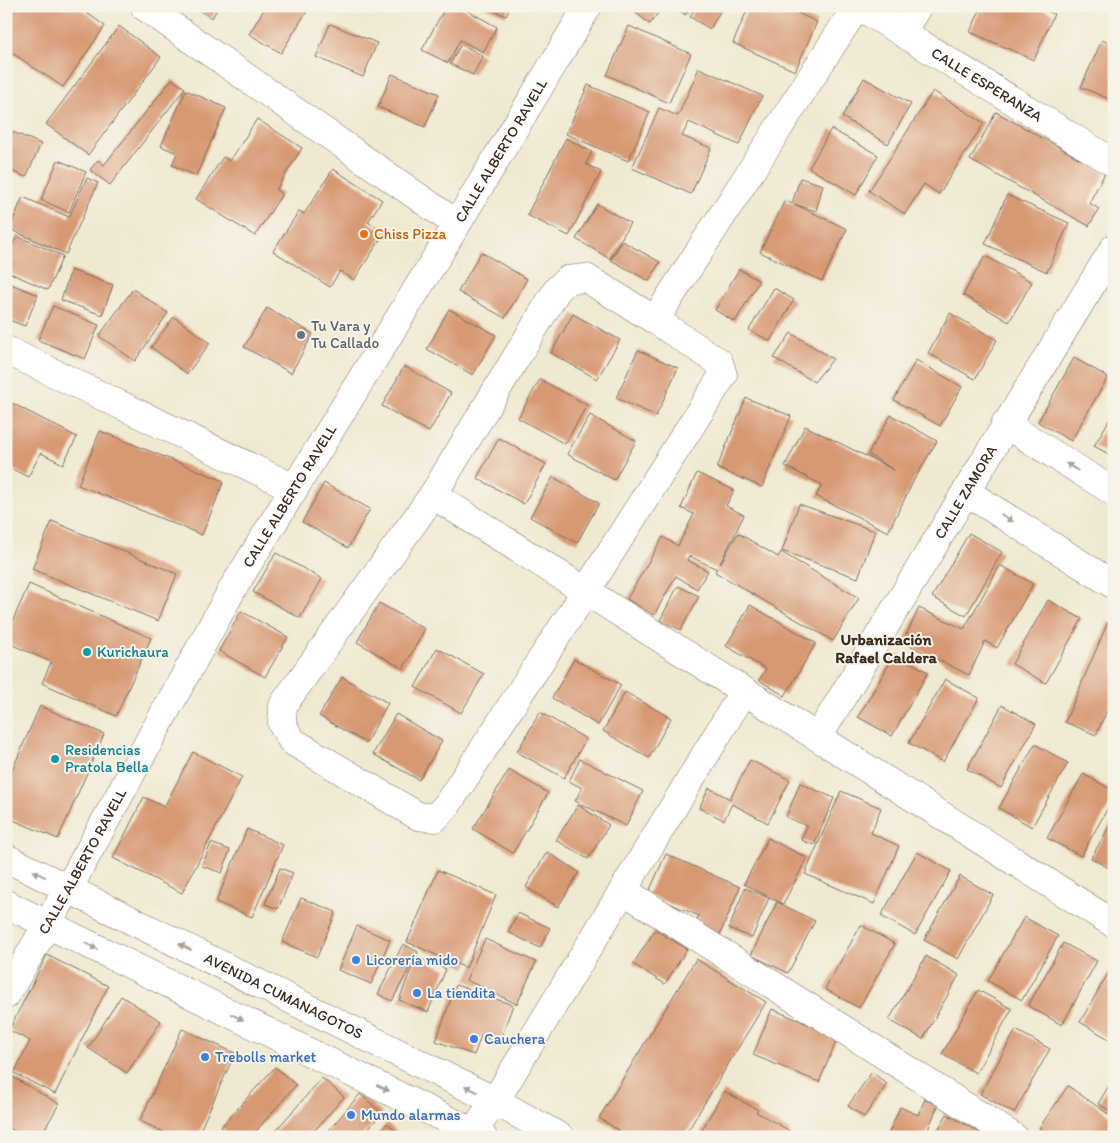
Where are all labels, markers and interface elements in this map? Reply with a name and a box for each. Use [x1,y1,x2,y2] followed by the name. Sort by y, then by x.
[928,44,1046,126] street label: CALLE ESPERANZA
[451,75,551,226] street label: CALLE ALBERTO RAVELL
[374,225,447,243] place label: Chiss Pizza
[358,228,370,240] marker: Chiss Pizza
[311,317,379,352] place label: Tu Vara y Tu Callado
[295,329,307,341] marker: Tu Vara y Tu Callado
[239,421,341,571] street label: CALLE ALBERTO RAVELL
[931,442,1001,542] street label: CALLE ZAMORA
[1066,462,1079,471] one-way arrow
[1001,513,1014,523] one-way arrow
[835,630,937,667] district label: Urbanización Rafael Caldera
[97,643,169,661] place label: Kurichaura
[81,646,93,658] marker: Kurichaura
[65,741,149,776] place label: Residencias Pratola Bella
[49,753,61,765] marker: Residencias Pratola Bella
[35,785,131,938] street label: CALLE ALBERTO RAVELL
[32,870,46,878] one-way arrow
[84,942,98,950] one-way arrow
[177,942,192,951] one-way arrow
[201,949,366,1043] street label: AVENIDA CUMANAGOTOS
[366,951,458,969] place label: Licorería mido
[350,954,362,966] marker: Licorería mido
[427,984,496,1002] place label: La tiendita
[411,987,423,999] marker: La tiendita
[230,1013,244,1021] one-way arrow
[484,1030,546,1048] place label: Cauchera
[468,1033,480,1045] marker: Cauchera
[215,1048,317,1066] place label: Trebolls market
[199,1051,211,1063] marker: Trebolls market
[376,1084,390,1092] one-way arrow
[464,1085,478,1093] one-way arrow
[361,1106,461,1124] place label: Mundo alarmas
[345,1109,357,1121] marker: Mundo alarmas

